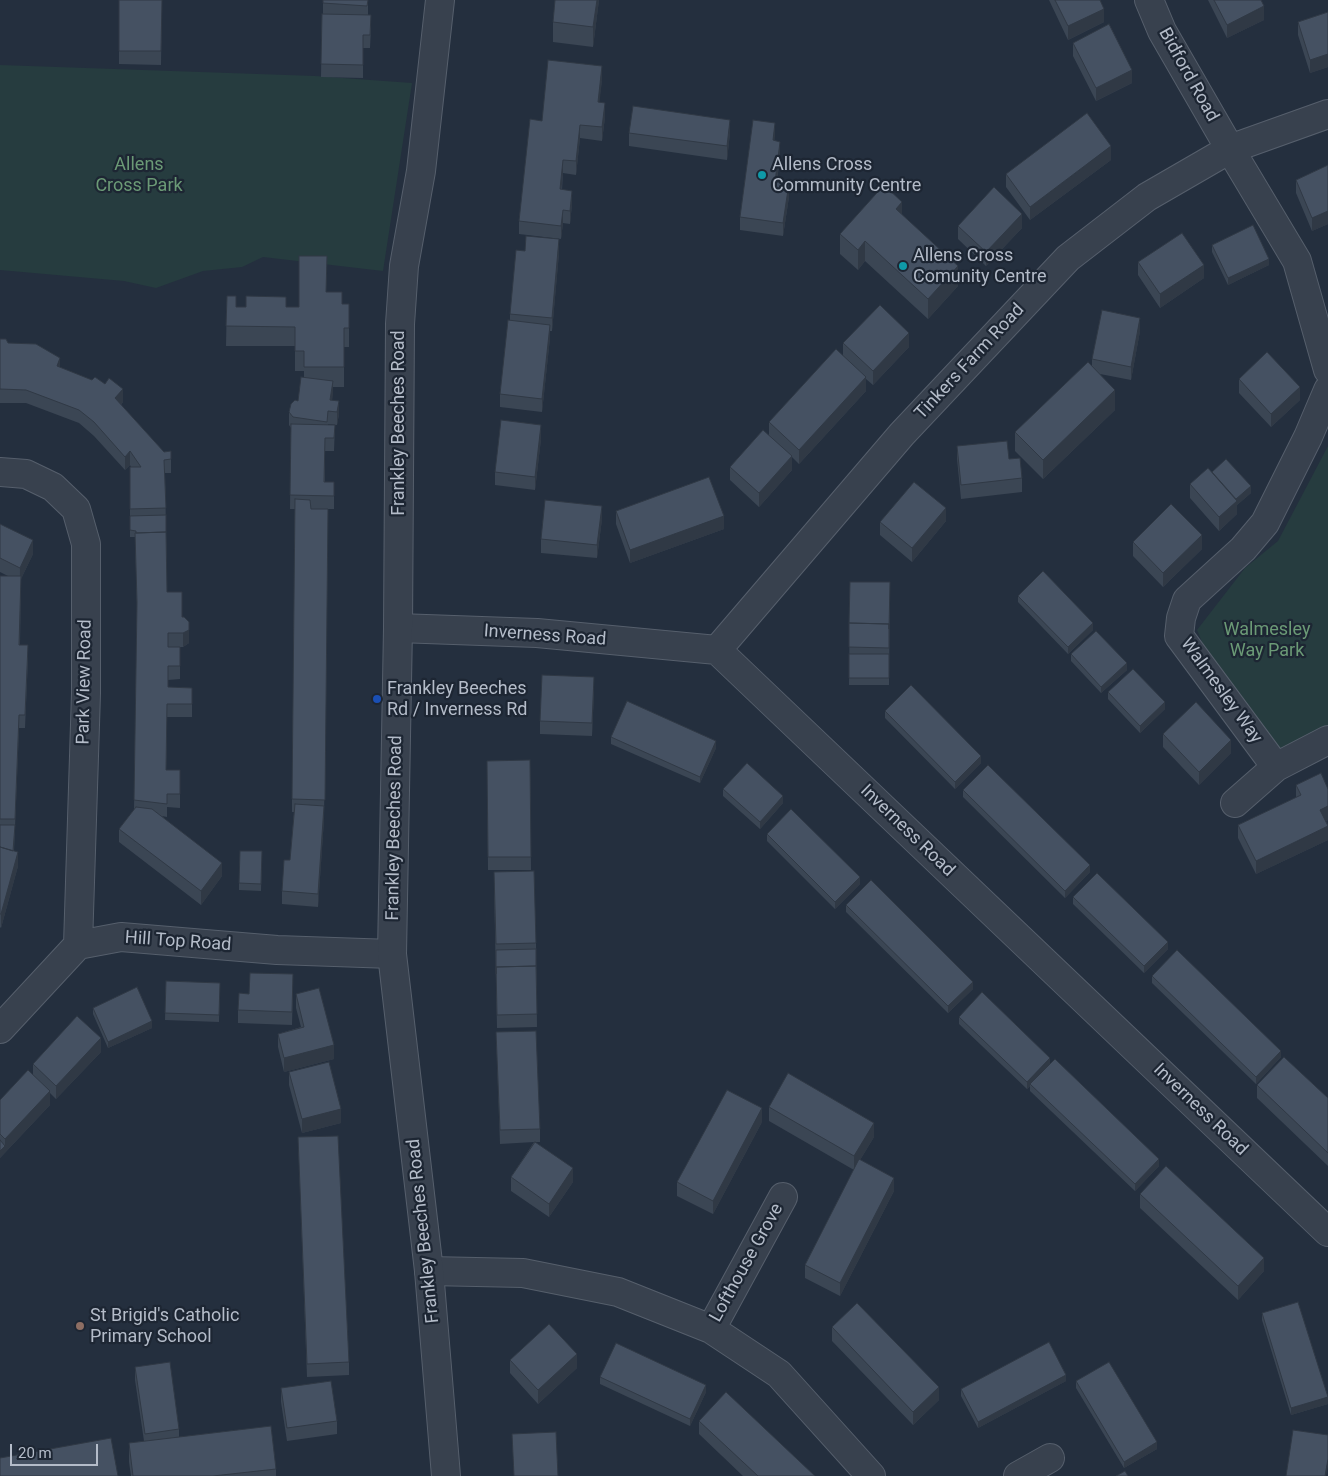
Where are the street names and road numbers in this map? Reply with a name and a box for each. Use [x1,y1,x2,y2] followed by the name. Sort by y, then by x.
[1153,24,1223,126] street label: Bidford Road
[911,300,1029,424] street label: Tinkers Farm Road
[388,330,410,516] street label: Frankley Beeches Road
[73,619,97,745] street label: Park View Road
[483,621,607,651] street label: Inverness Road
[1175,634,1267,748] street label: Walmesley Way
[383,735,407,921] street label: Frankley Beeches Road
[855,781,959,881] street label: Inverness Road
[124,928,232,956] street label: Hill Top Road
[1148,1060,1252,1160] street label: Inverness Road
[404,1138,444,1324] street label: Frankley Beeches Road
[706,1200,788,1326] street label: Lofthouse Grove

